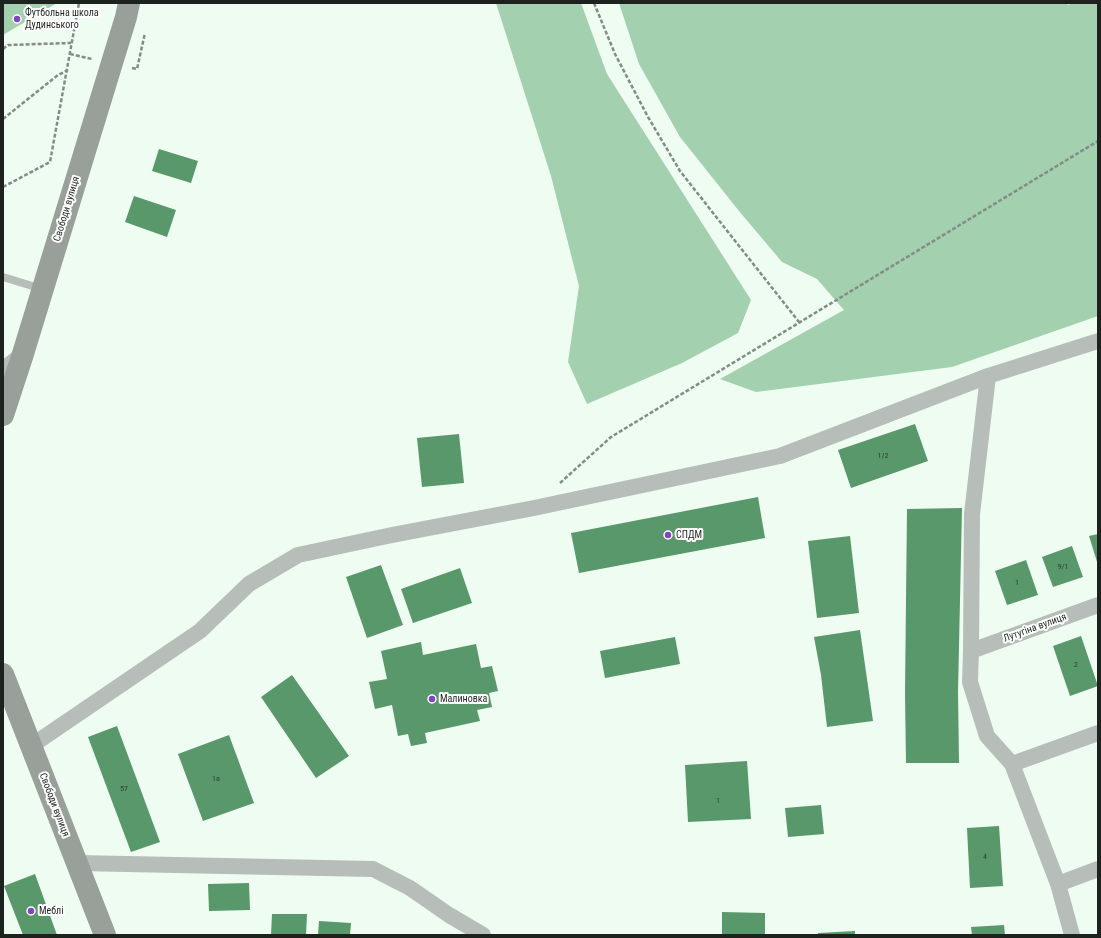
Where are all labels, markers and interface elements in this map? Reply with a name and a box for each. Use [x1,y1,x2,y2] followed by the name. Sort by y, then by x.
[25,7,99,30] place label: Футбольна школа Дудинського
[12,14,22,24] marker: Футбольна школа Дудинського
[51,175,83,243] street label: Свободи вулиця
[878,451,888,461] house number: 1/2
[676,529,702,541] place label: СПДМ
[663,530,673,540] marker: СПДМ
[1058,562,1068,572] house number: 9/1
[1015,578,1019,588] house number: 1
[1002,611,1068,645] street label: Лутугіна вулиця
[1074,660,1078,670] house number: 2
[440,693,487,705] place label: Малиновка
[427,694,437,704] marker: Малиновка
[36,771,72,839] street label: Свободи вулиця
[212,774,220,784] house number: 1а
[120,784,128,794] house number: 57
[716,796,720,806] house number: 1
[983,852,987,862] house number: 4
[39,905,63,917] place label: Меблі
[26,906,36,916] marker: Меблі

